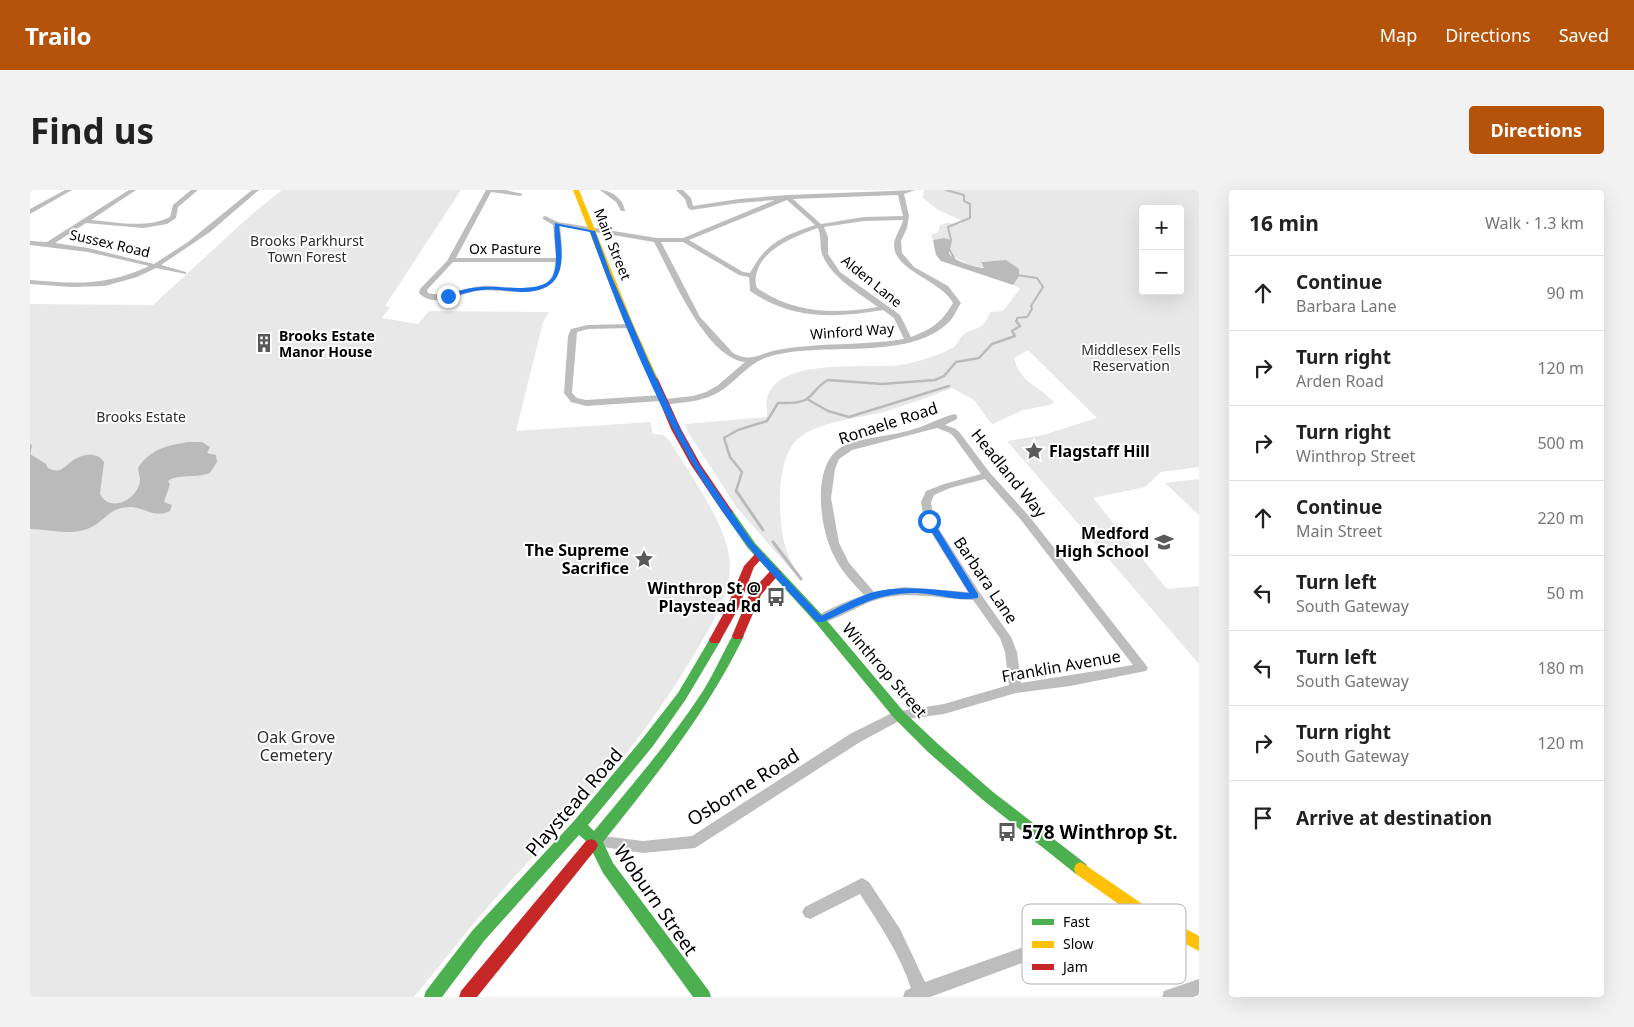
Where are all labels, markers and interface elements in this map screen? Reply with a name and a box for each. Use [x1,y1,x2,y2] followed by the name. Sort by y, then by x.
[25,19,92,52] text: Trailo
[1380,23,1417,47] text: Map
[1445,23,1531,47] text: Directions
[1559,23,1609,47] text: Saved
[1469,106,1604,154] button: Directions
[30,107,154,154] text: Find us
[590,205,636,283] street label: Main Street
[1139,205,1184,295] map controls
[1139,205,1184,250] button: +
[1249,209,1319,237] text: 16 min
[1485,212,1584,234] text: Walk · 1.3 km
[68,225,152,261] street label: Sussex Road
[250,231,364,266] park label: Brooks Parkhurst Town Forest
[469,239,541,258] street label: Ox Pasture
[1139,250,1184,295] button: −
[838,251,906,311] street label: Alden Lane
[1296,269,1382,295] text: Continue
[1249,279,1277,307] icon: ahead
[1547,282,1584,304] text: 90 m
[437,285,460,308] route end
[1296,295,1397,317] text: Barbara Lane
[809,319,895,343] street label: Winford Way
[279,326,375,361] place label: Brooks Estate Manor House
[253,332,275,354] building icon: Brooks Estate Manor House
[1081,340,1181,375] park label: Middlesex Fells Reservation
[1296,344,1391,370] text: Turn right
[1249,354,1277,382] icon: right
[1537,357,1584,379] text: 120 m
[1296,370,1384,392] text: Arden Road
[835,397,941,449] street label: Ronaele Road
[96,407,186,426] park label: Brooks Estate
[1296,419,1391,445] text: Turn right
[966,424,1052,523] street label: Headland Way
[1249,429,1277,457] icon: right
[1537,432,1584,454] text: 500 m
[1023,440,1045,462] place icon: Flagstaff Hill
[1049,440,1150,462] place label: Flagstaff Hill
[1296,445,1415,467] text: Winthrop Street
[1296,494,1382,520] text: Continue
[1249,504,1277,532] icon: ahead
[1537,507,1584,529] text: 220 m
[918,510,941,533] route start
[1296,520,1382,542] text: Main Street
[1055,522,1149,562] place label: Medford High School
[1153,531,1175,553] school or university icon: Medford High School
[949,532,1023,628] street label: Barbara Lane
[525,539,629,579] place label: The Supreme Sacrifice
[633,548,655,570] place icon: The Supreme Sacrifice
[1296,569,1377,595] text: Turn left
[648,577,761,617] place label: Winthrop St @ Playstead Rd
[1249,579,1277,607] icon: left
[1547,582,1584,604] text: 50 m
[765,586,787,608] bus stop icon: Winthrop St @ Playstead Rd
[1296,595,1409,617] text: South Gateway
[838,618,933,722] street label: Winthrop Street
[1296,644,1377,670] text: Turn left
[1000,645,1122,687] street label: Franklin Avenue
[1249,654,1277,682] icon: left
[1537,657,1584,679] text: 180 m
[1296,670,1409,692] text: South Gateway
[1296,719,1391,745] text: Turn right
[257,726,335,766] park label: Oak Grove Cemetery
[1249,729,1277,757] icon: right
[1537,732,1584,754] text: 120 m
[519,742,629,862] street label: Playstead Road
[682,742,804,832] street label: Osborne Road
[1296,745,1409,767] text: South Gateway
[1249,804,1277,832] icon: arrive
[1296,805,1492,831] text: Arrive at destination
[1022,819,1178,845] place label: 578 Winthrop St.
[996,821,1018,843] bus stop icon: 578 Winthrop St.
[608,839,704,961] street label: Woburn Street
[1022,904,1186,984] legend
[1063,912,1090,931] text: Fast
[1063,934,1094,953] text: Slow
[1061,957,1088,976] text: Jam

